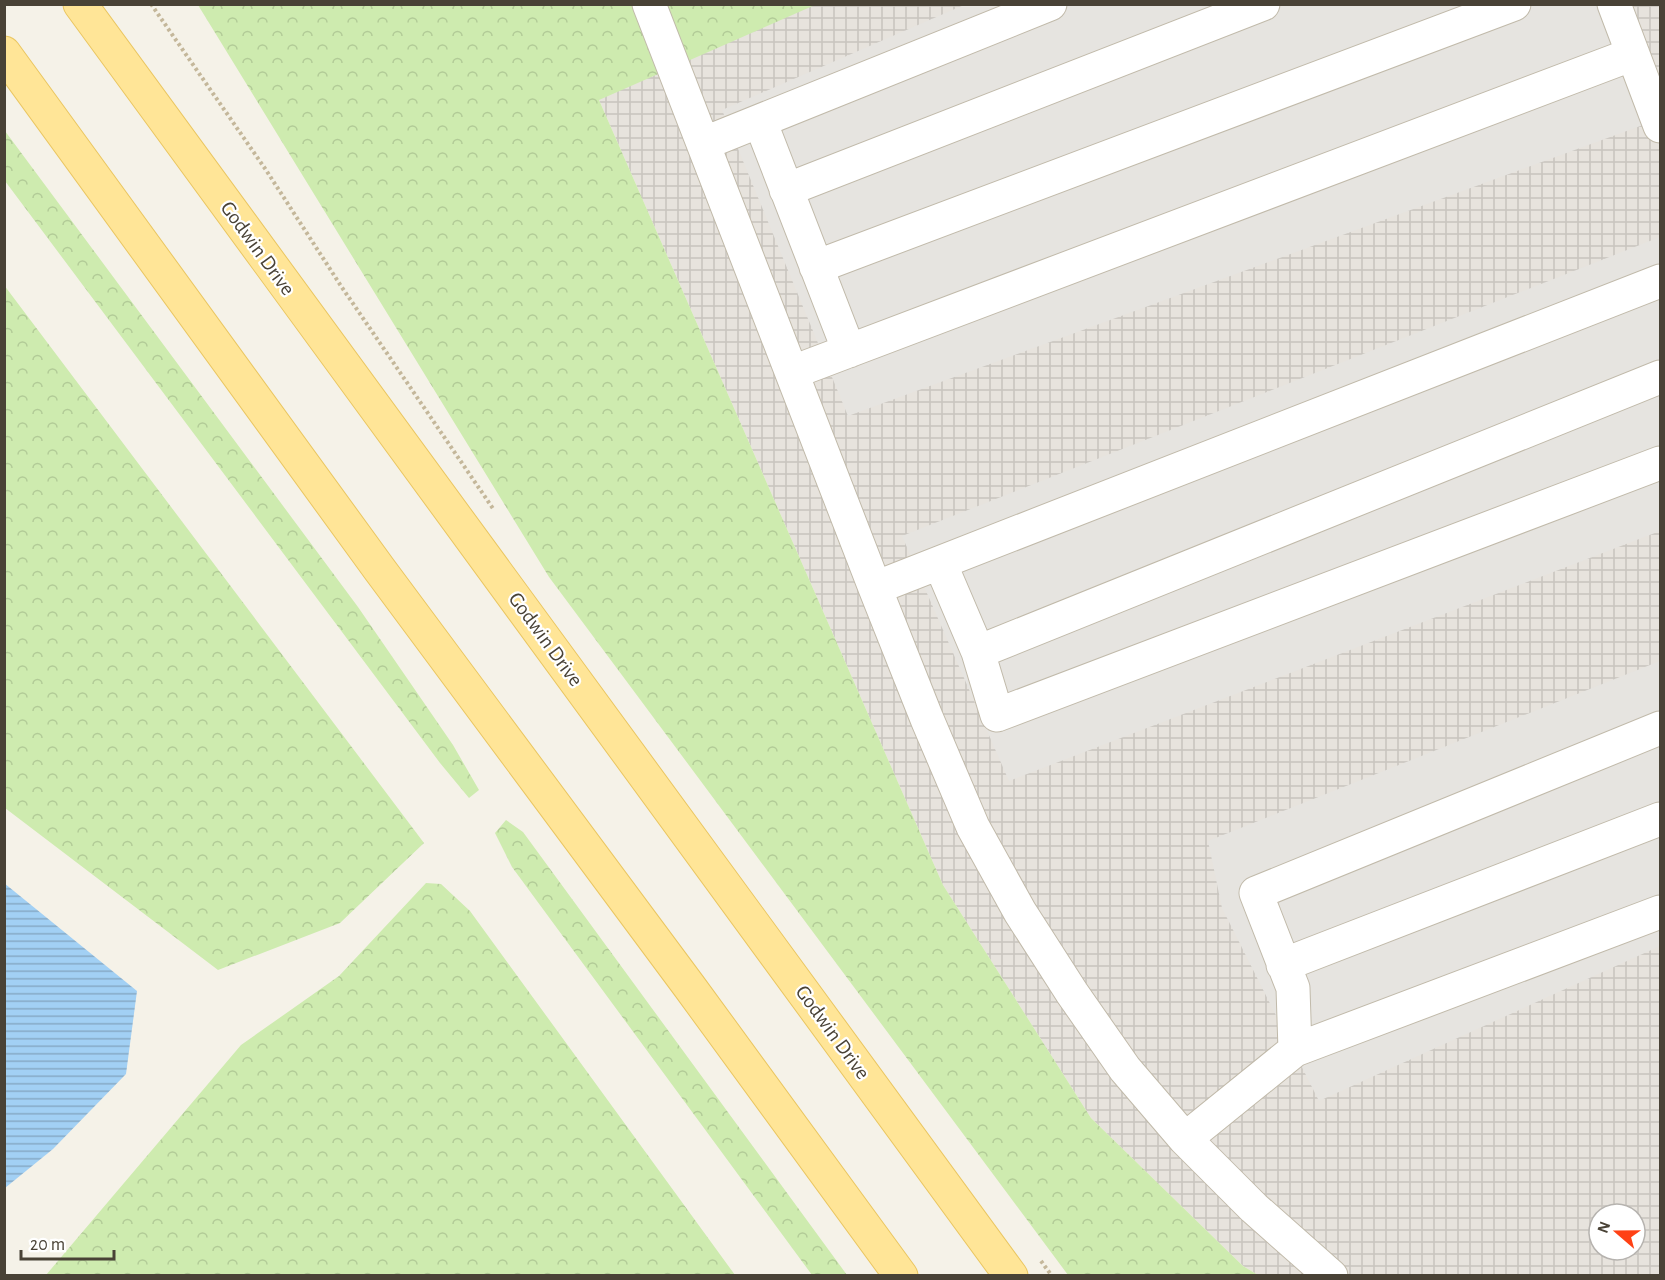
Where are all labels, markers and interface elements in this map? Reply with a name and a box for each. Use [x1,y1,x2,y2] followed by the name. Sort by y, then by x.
[217,197,299,299] street label: Godwin Drive
[505,588,587,690] street label: Godwin Drive
[792,981,874,1083] street label: Godwin Drive
[1587,1202,1647,1262] north arrow
[1594,1219,1613,1235] text: N
[21,1223,114,1261] scale bar
[30,1236,65,1254] text: 20 m

